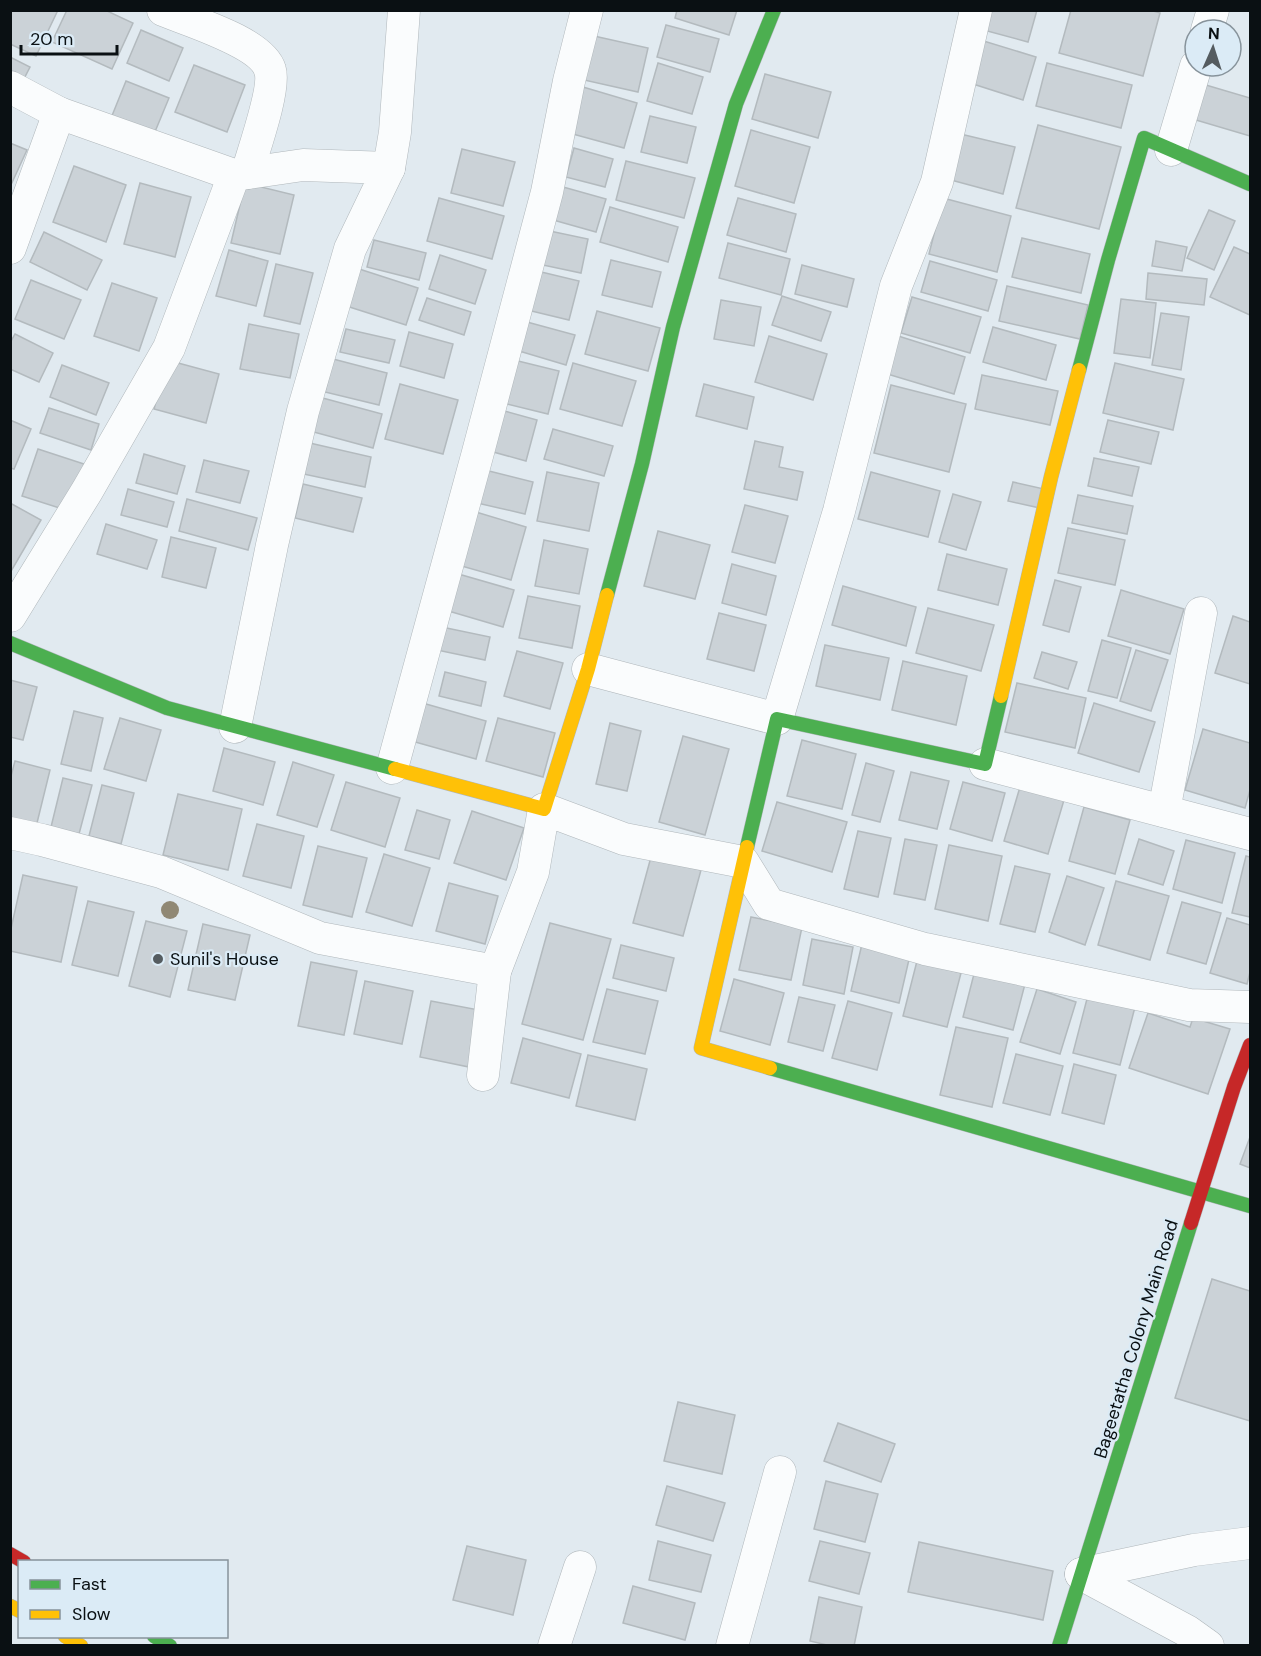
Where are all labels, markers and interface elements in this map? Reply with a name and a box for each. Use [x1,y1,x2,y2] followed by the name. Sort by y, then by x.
[21,18,117,56] scale bar
[1183,18,1243,78] north arrow
[1207,23,1220,44] text: N
[30,27,73,51] text: 20 m
[170,947,279,971] place label: Sunil's House
[151,952,165,966] marker: Sunil's House
[1088,1217,1184,1461] street label: Bageetatha Colony Main Road
[18,1560,228,1638] legend
[72,1572,107,1596] text: Fast
[72,1602,111,1626] text: Slow

